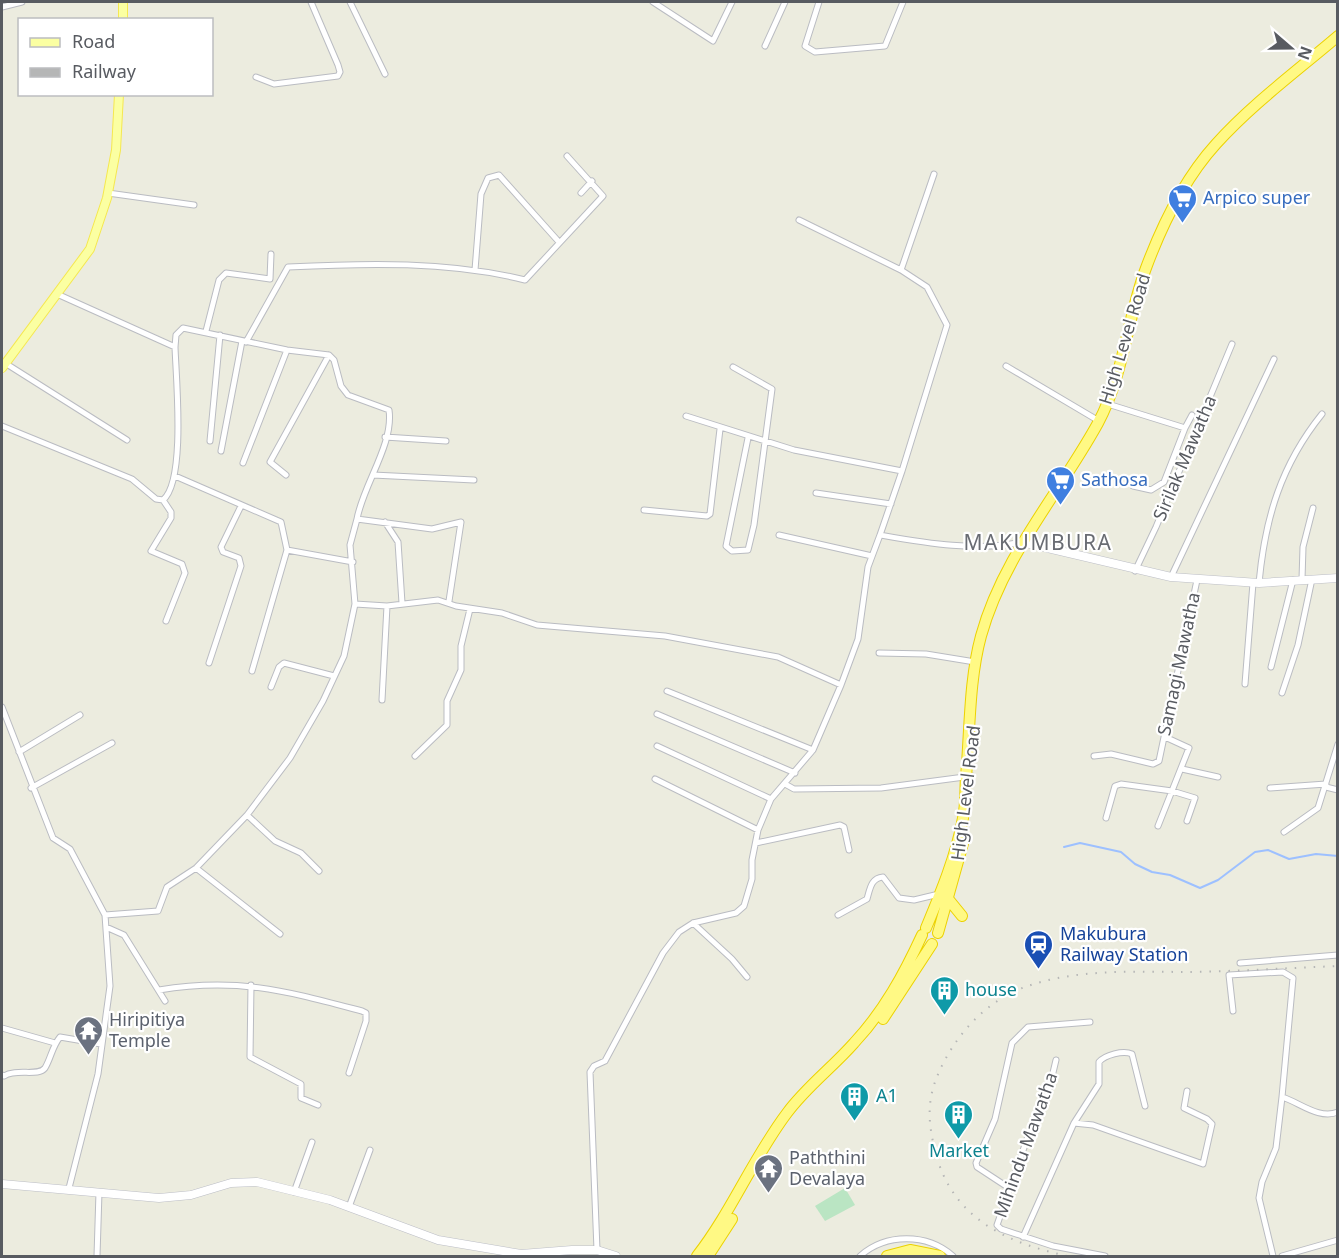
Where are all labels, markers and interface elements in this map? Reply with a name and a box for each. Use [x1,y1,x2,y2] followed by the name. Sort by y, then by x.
[18,18,213,96] legend
[1261,18,1321,78] north arrow
[72,29,115,53] text: Road
[1293,43,1318,63] text: N
[72,59,137,83] text: Railway
[1166,182,1198,224] supermarket icon: Arpico super
[1203,185,1311,209] place label: Arpico super
[1093,270,1155,407] street label: High Level Road
[1147,391,1221,524] street label: Sirilak Mawatha
[1044,464,1076,506] supermarket icon: Sathosa
[1081,467,1148,491] place label: Sathosa
[964,528,1112,556] district label: MAKUMBURA
[1151,590,1205,738] street label: Samagi Mawatha
[945,724,985,862] street label: High Level Road
[1060,921,1188,966] place label: Makubura Railway Station
[1023,928,1055,970] station icon: Makubura Railway Station
[928,974,960,1016] building icon: house
[965,977,1017,1001] place label: house
[109,1007,185,1052] place label: Hiripitiya Temple
[72,1014,104,1056] temple icon: Hiripitiya Temple
[988,1069,1063,1221] street label: Mihindu Mawatha
[839,1080,871,1122] building icon: A1
[876,1083,898,1107] place label: A1
[943,1098,975,1140] building icon: Market
[929,1138,990,1162] place label: Market
[789,1145,866,1190] place label: Paththini Devalaya
[752,1152,784,1194] temple icon: Paththini Devalaya

